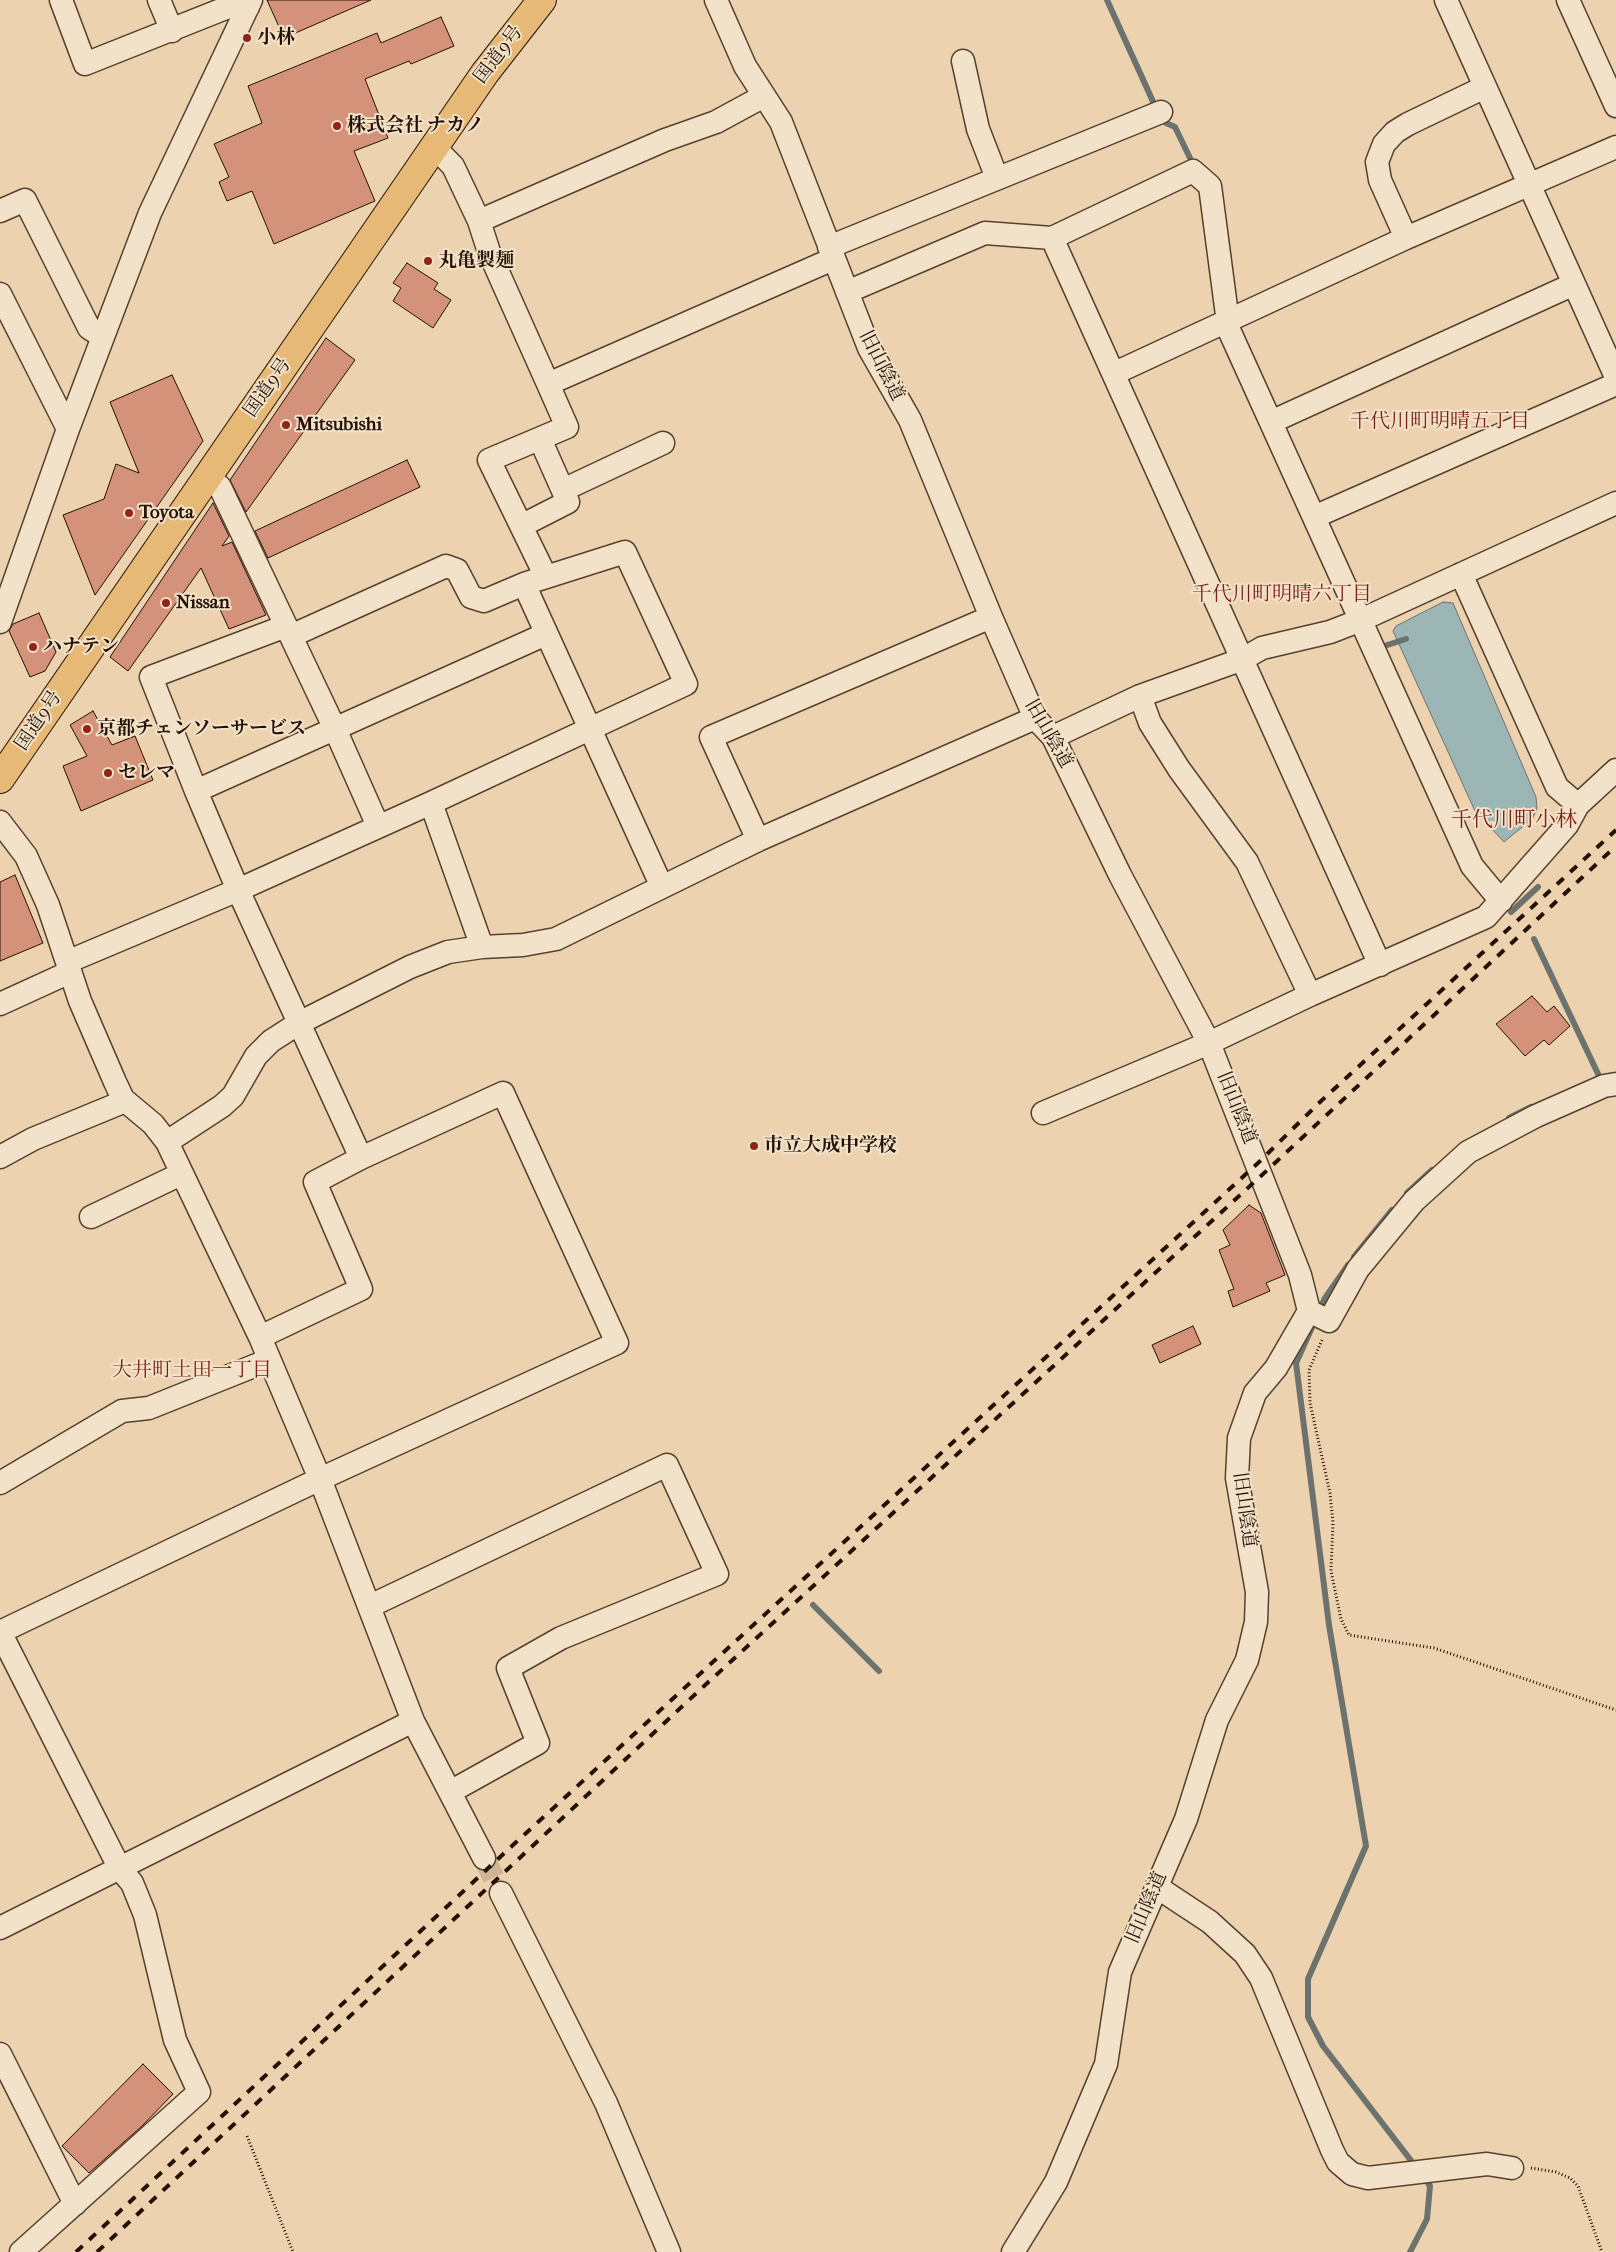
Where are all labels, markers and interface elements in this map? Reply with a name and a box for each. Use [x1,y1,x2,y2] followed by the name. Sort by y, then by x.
[470,21,528,89] street label: 国道9号
[257,27,295,49] place label: 小林
[241,32,253,44] marker: 小林
[347,115,484,137] place label: 株式会社 ナカノ
[331,120,343,132] marker: 株式会社 ナカノ
[438,250,514,272] place label: 丸亀製麺
[422,255,434,267] marker: 丸亀製麺
[854,327,908,405] street label: 旧山陰道
[239,354,297,422] street label: 国道9号
[1350,410,1530,434] district label: 千代川町明晴五丁目
[296,414,382,436] place label: Mitsubishi
[280,419,292,431] marker: Mitsubishi
[139,502,194,524] place label: Toyota
[123,507,135,519] marker: Toyota
[1192,583,1372,607] district label: 千代川町明晴六丁目
[176,592,230,614] place label: Nissan
[160,597,172,609] marker: Nissan
[43,636,119,658] place label: ハナテン
[27,641,39,653] marker: ハナテン
[11,687,67,755] street label: 国道9号
[1019,695,1077,773] street label: 旧山陰道
[97,718,306,740] place label: 京都チェンソーサービス
[81,723,93,735] marker: 京都チェンソーサービス
[118,762,175,784] place label: セレマ
[102,767,114,779] marker: セレマ
[1451,808,1577,834] district label: 千代川町小林
[1211,1068,1261,1148] street label: 旧山陰道
[764,1135,897,1157] place label: 市立大成中学校
[748,1140,760,1152] marker: 市立大成中学校
[112,1359,272,1383] district label: 大井町土田一丁目
[1227,1471,1261,1549] street label: 旧山陰道
[1122,1869,1172,1947] street label: 旧山陰道

